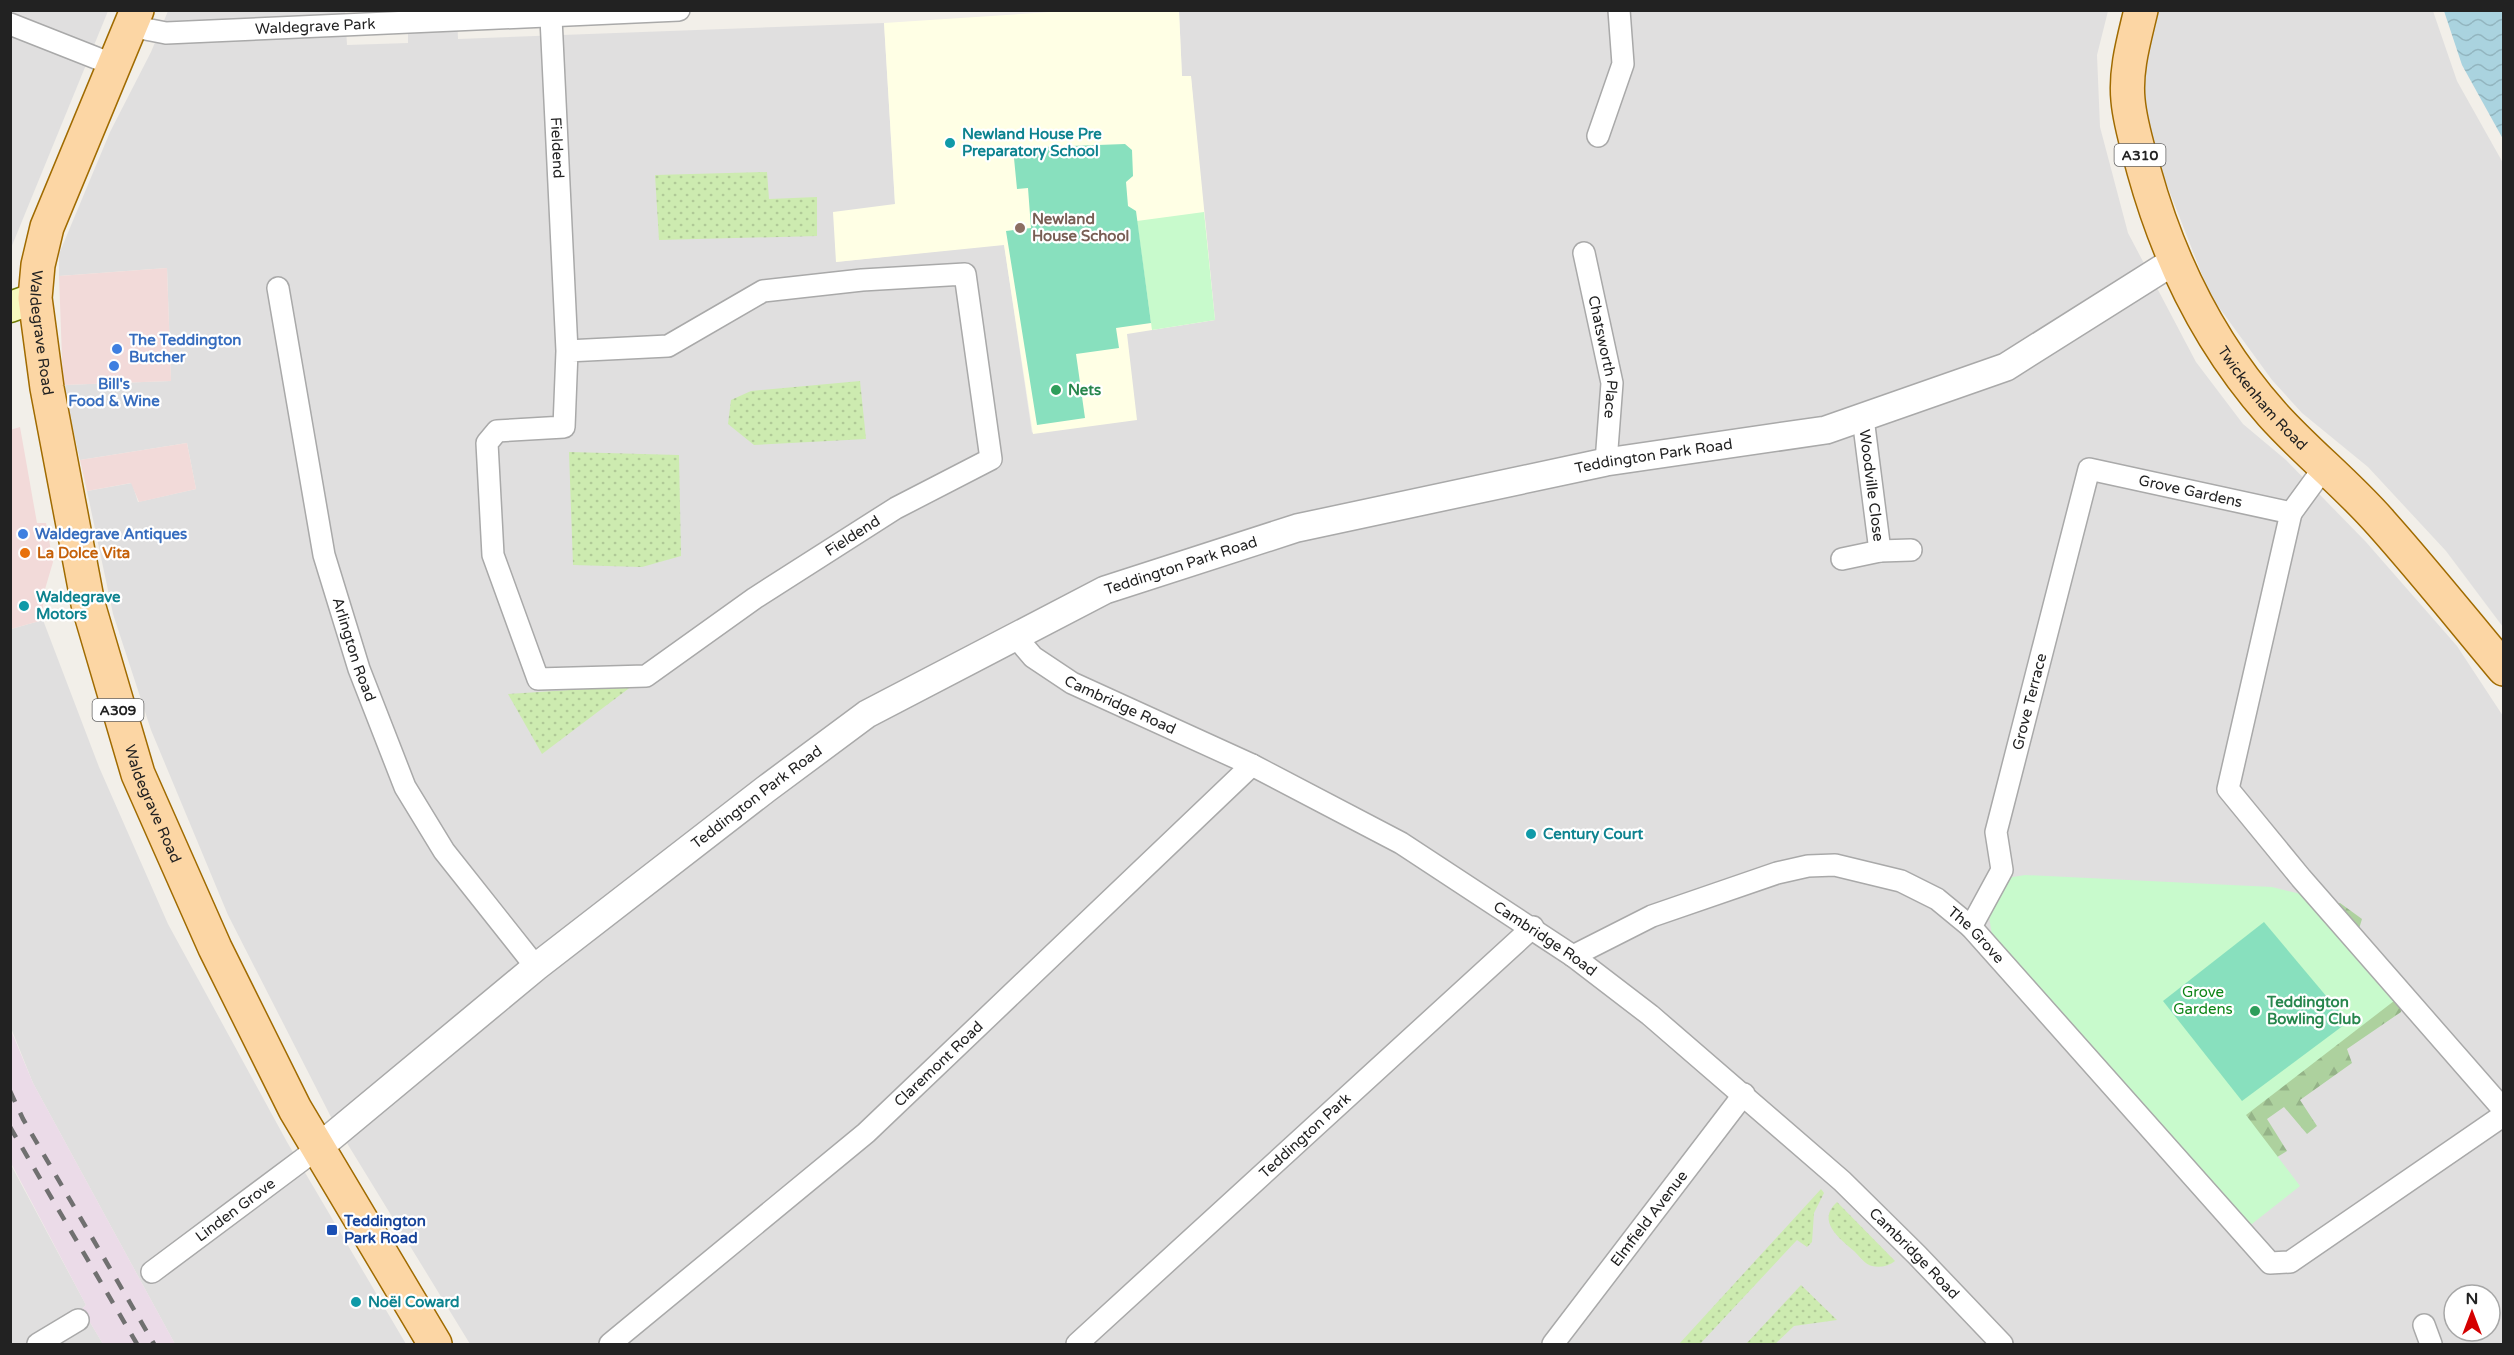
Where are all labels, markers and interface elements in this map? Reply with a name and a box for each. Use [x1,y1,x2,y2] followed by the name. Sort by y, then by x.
[255,15,376,38] street label: Waldegrave Park
[547,117,568,179] street label: Fieldend
[962,125,1102,161] place label: Newland House Pre Preparatory School
[943,136,957,150] marker: Newland House Pre Preparatory School
[2114,144,2166,166] road number: A310
[1032,210,1129,245] place label: Newland House School
[1013,221,1027,235] marker: Newland House School
[26,269,57,397] street label: Waldegrave Road
[1584,294,1621,419] street label: Chatsworth Place
[128,331,241,366] place label: The Teddington Butcher
[110,342,124,356] marker: The Teddington Butcher
[2214,343,2311,454] street label: Twickenham Road
[107,359,121,373] marker: Bill's Food & Wine
[68,375,160,410] place label: Bill's Food & Wine
[1068,381,1101,399] place label: Nets
[1049,383,1063,397] marker: Nets
[1856,428,1888,543] street label: Woodville Close
[1573,435,1734,477] street label: Teddington Park Road
[2137,471,2244,511] street label: Grove Gardens
[822,512,883,560] street label: Fieldend
[35,525,187,544] place label: Waldegrave Antiques
[16,527,30,541] marker: Waldegrave Antiques
[1102,532,1259,599] street label: Teddington Park Road
[37,544,130,562] place label: La Dolce Vita
[18,546,32,560] marker: La Dolce Vita
[36,588,121,623] place label: Waldegrave Motors
[329,595,380,704] street label: Arlington Road
[17,599,31,613] marker: Waldegrave Motors
[2008,651,2050,752] street label: Grove Terrace
[1061,671,1179,738] street label: Cambridge Road
[92,699,144,721] road number: A309
[688,741,826,852] street label: Teddington Park Road
[121,743,185,866] street label: Waldegrave Road
[1543,825,1643,844] place label: Century Court
[1524,827,1538,841] marker: Century Court
[1490,897,1600,980] street label: Cambridge Road
[1944,903,2008,967] street label: The Grove
[2173,983,2233,1018] park label: Grove Gardens
[2266,993,2361,1029] place label: Teddington Bowling Club
[2248,1004,2262,1018] marker: Teddington Bowling Club
[890,1017,987,1110] street label: Claremont Road
[1255,1089,1355,1182] street label: Teddington Park
[1607,1167,1691,1270] street label: Elmfield Avenue
[192,1174,279,1245] street label: Linden Grove
[1866,1204,1963,1303] street label: Cambridge Road
[343,1212,426,1247] place label: Teddington Park Road
[325,1223,339,1237] marker: Teddington Park Road
[2442,1283,2502,1343] north arrow
[2466,1289,2478,1309] text: N
[368,1293,460,1311] place label: Noël Coward
[349,1295,363,1309] marker: Noël Coward

